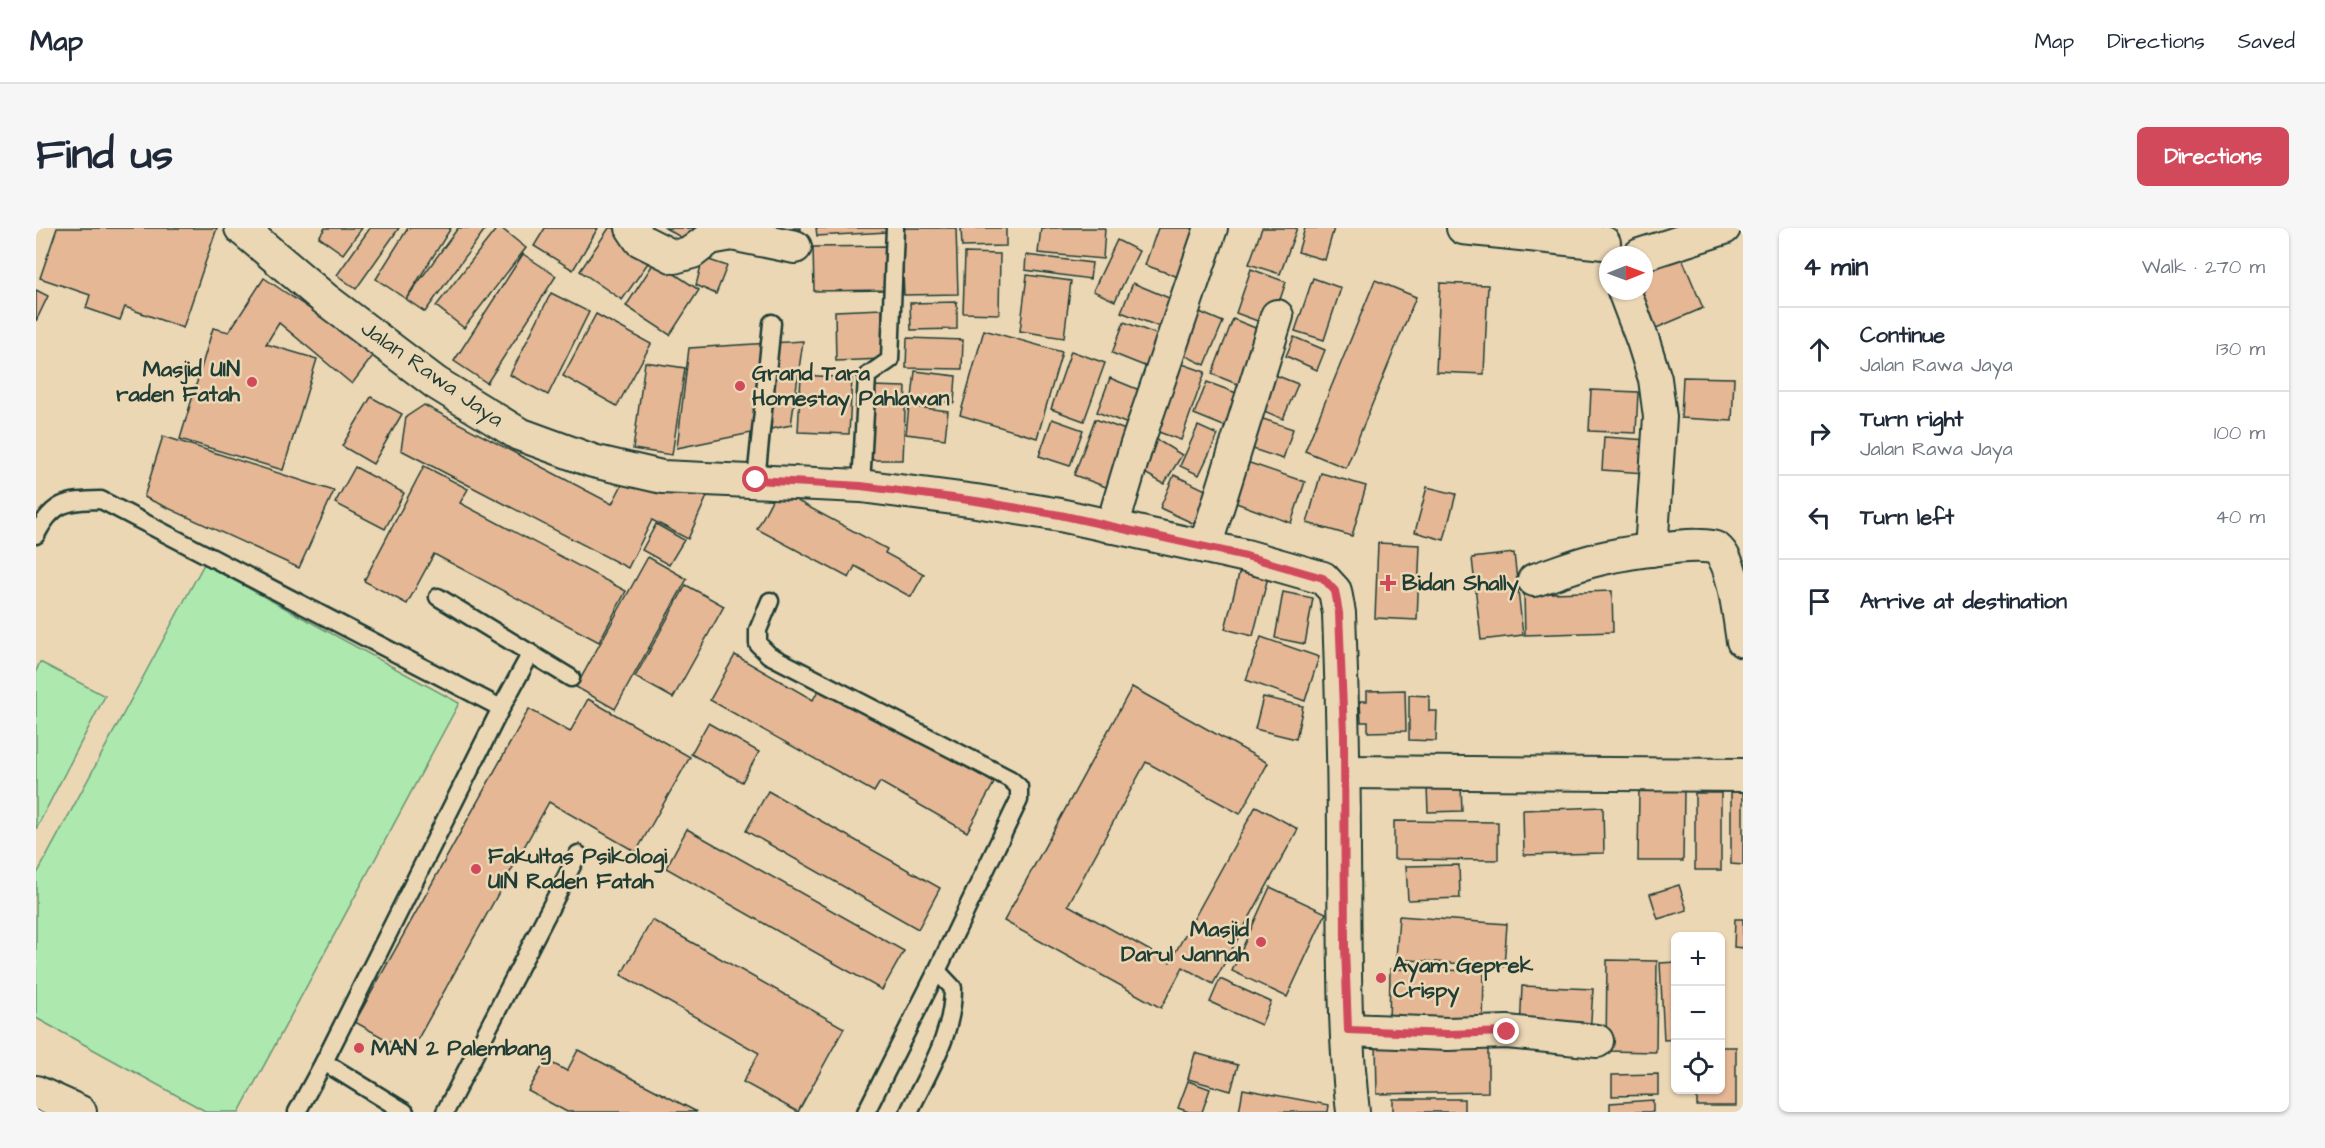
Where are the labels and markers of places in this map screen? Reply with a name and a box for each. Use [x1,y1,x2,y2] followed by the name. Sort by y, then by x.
[116,354,241,410] place label: Masjid UIN raden Fatah
[752,358,949,416] place label: Grand Tara Homestay Pahlawan
[245,375,259,389] marker: Masjid UIN raden Fatah
[733,379,747,393] marker: Grand Tara Homestay Pahlawan
[1402,568,1519,601] place label: Bidan Shally
[1379,574,1397,592] marker: Bidan Shally
[488,841,668,897] place label: Fakultas Psikologi UIN Raden Fatah
[469,862,483,876] marker: Fakultas Psikologi UIN Raden Fatah
[1121,914,1250,970] place label: Masjid Darul Jannah
[1254,935,1268,949] marker: Masjid Darul Jannah
[1393,950,1534,1008] place label: Ayam Geprek Crispy
[1374,971,1388,985] marker: Ayam Geprek Crispy
[371,1033,552,1065] place label: MAN 2 Palembang
[352,1041,366,1055] marker: MAN 2 Palembang

